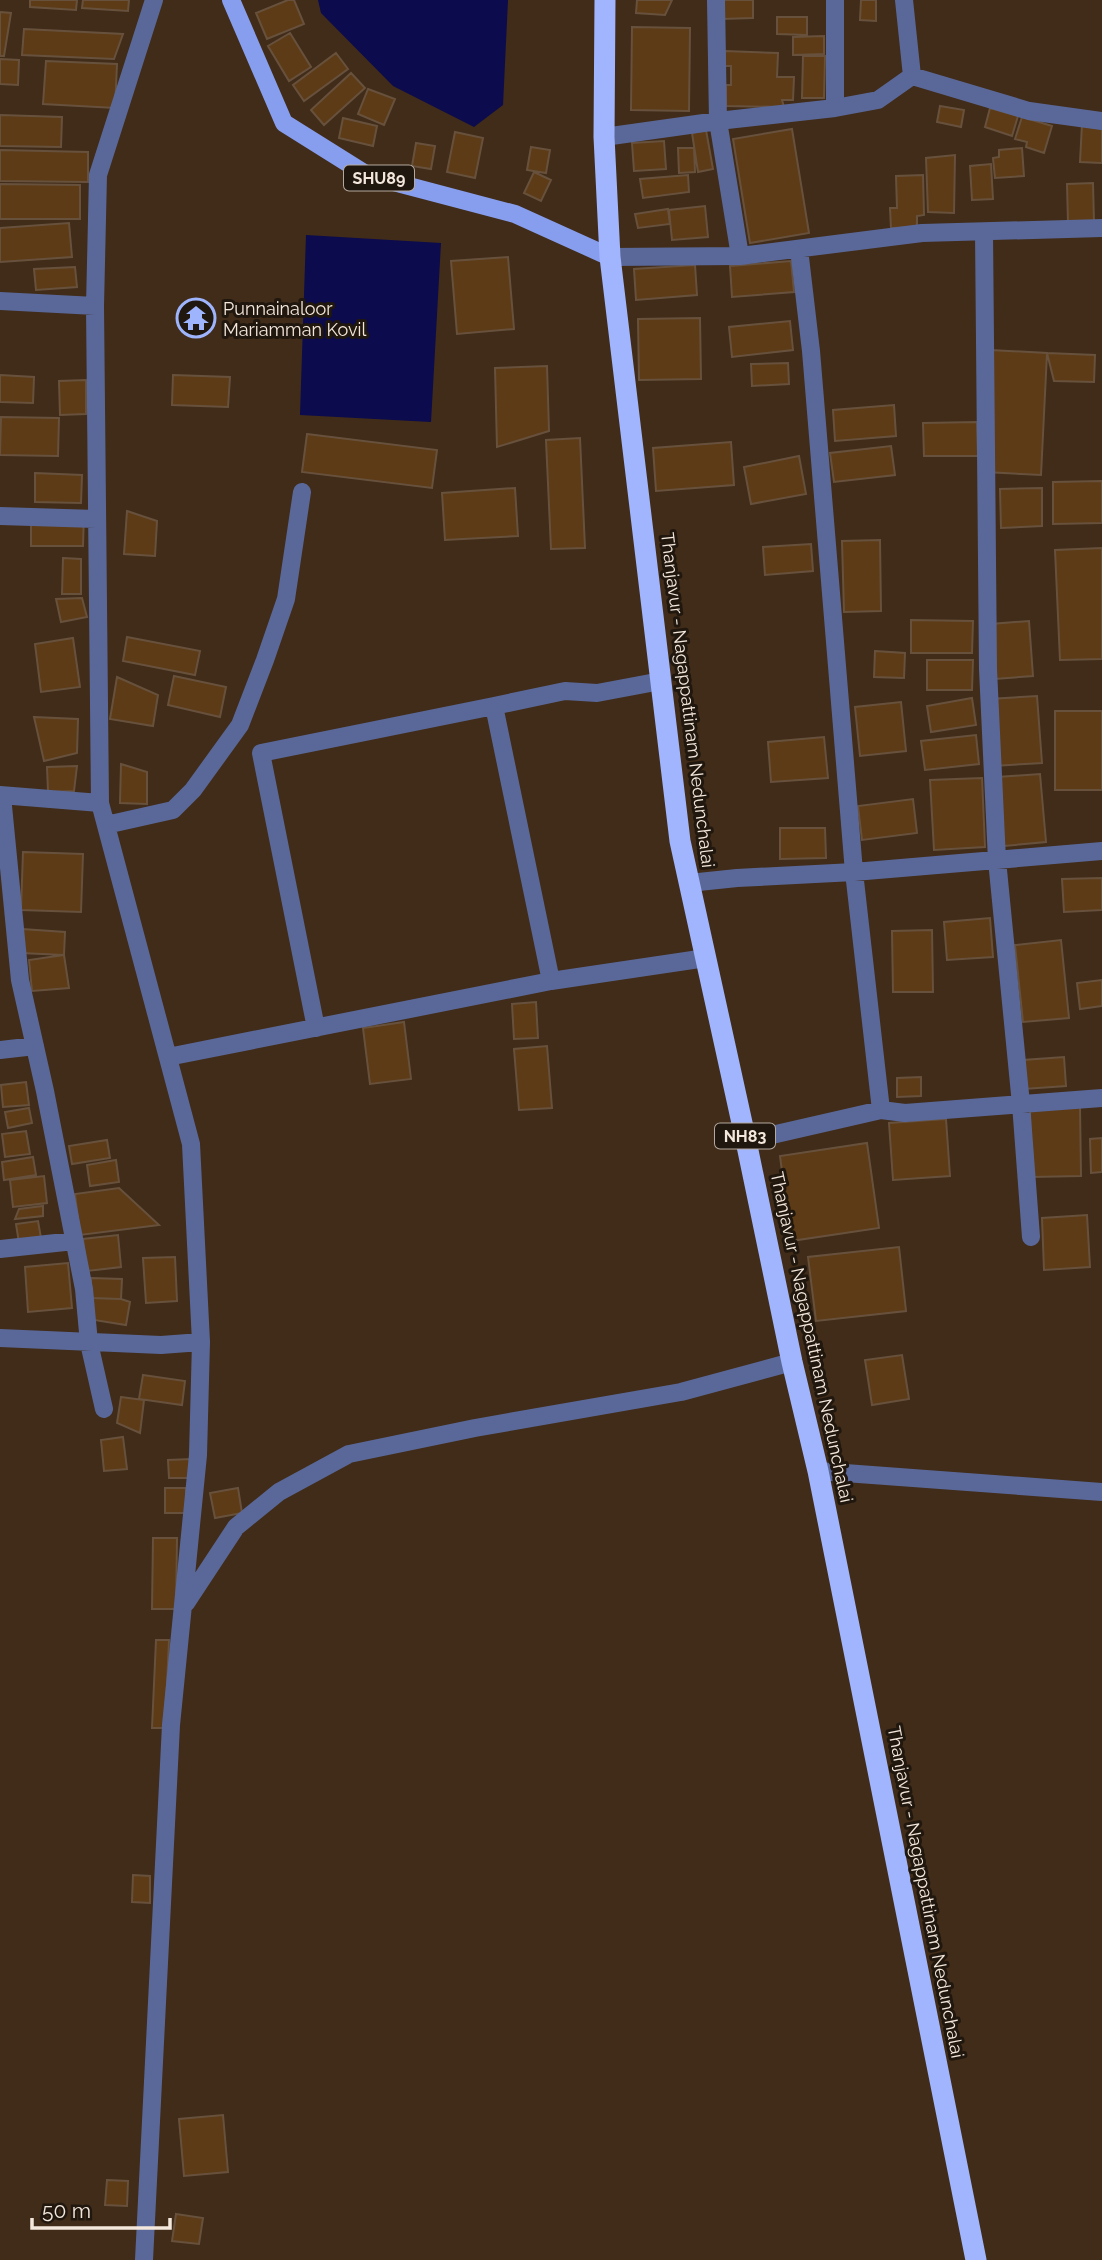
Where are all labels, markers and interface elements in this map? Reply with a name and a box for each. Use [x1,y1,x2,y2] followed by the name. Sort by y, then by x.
[344,166,414,190] road number: SHU89
[175,297,217,339] temple icon: Punnainaloor Mariamman Kovil
[223,298,366,340] place label: Punnainaloor Mariamman Kovil
[657,531,719,869] street label: Thanjavur - Nagappattinam Nedunchalai
[715,1124,775,1148] road number: NH83
[767,1170,857,1504] street label: Thanjavur - Nagappattinam Nedunchalai
[883,1724,969,2060] street label: Thanjavur - Nagappattinam Nedunchalai
[32,2186,170,2230] scale bar
[42,2198,91,2223] text: 50 m

